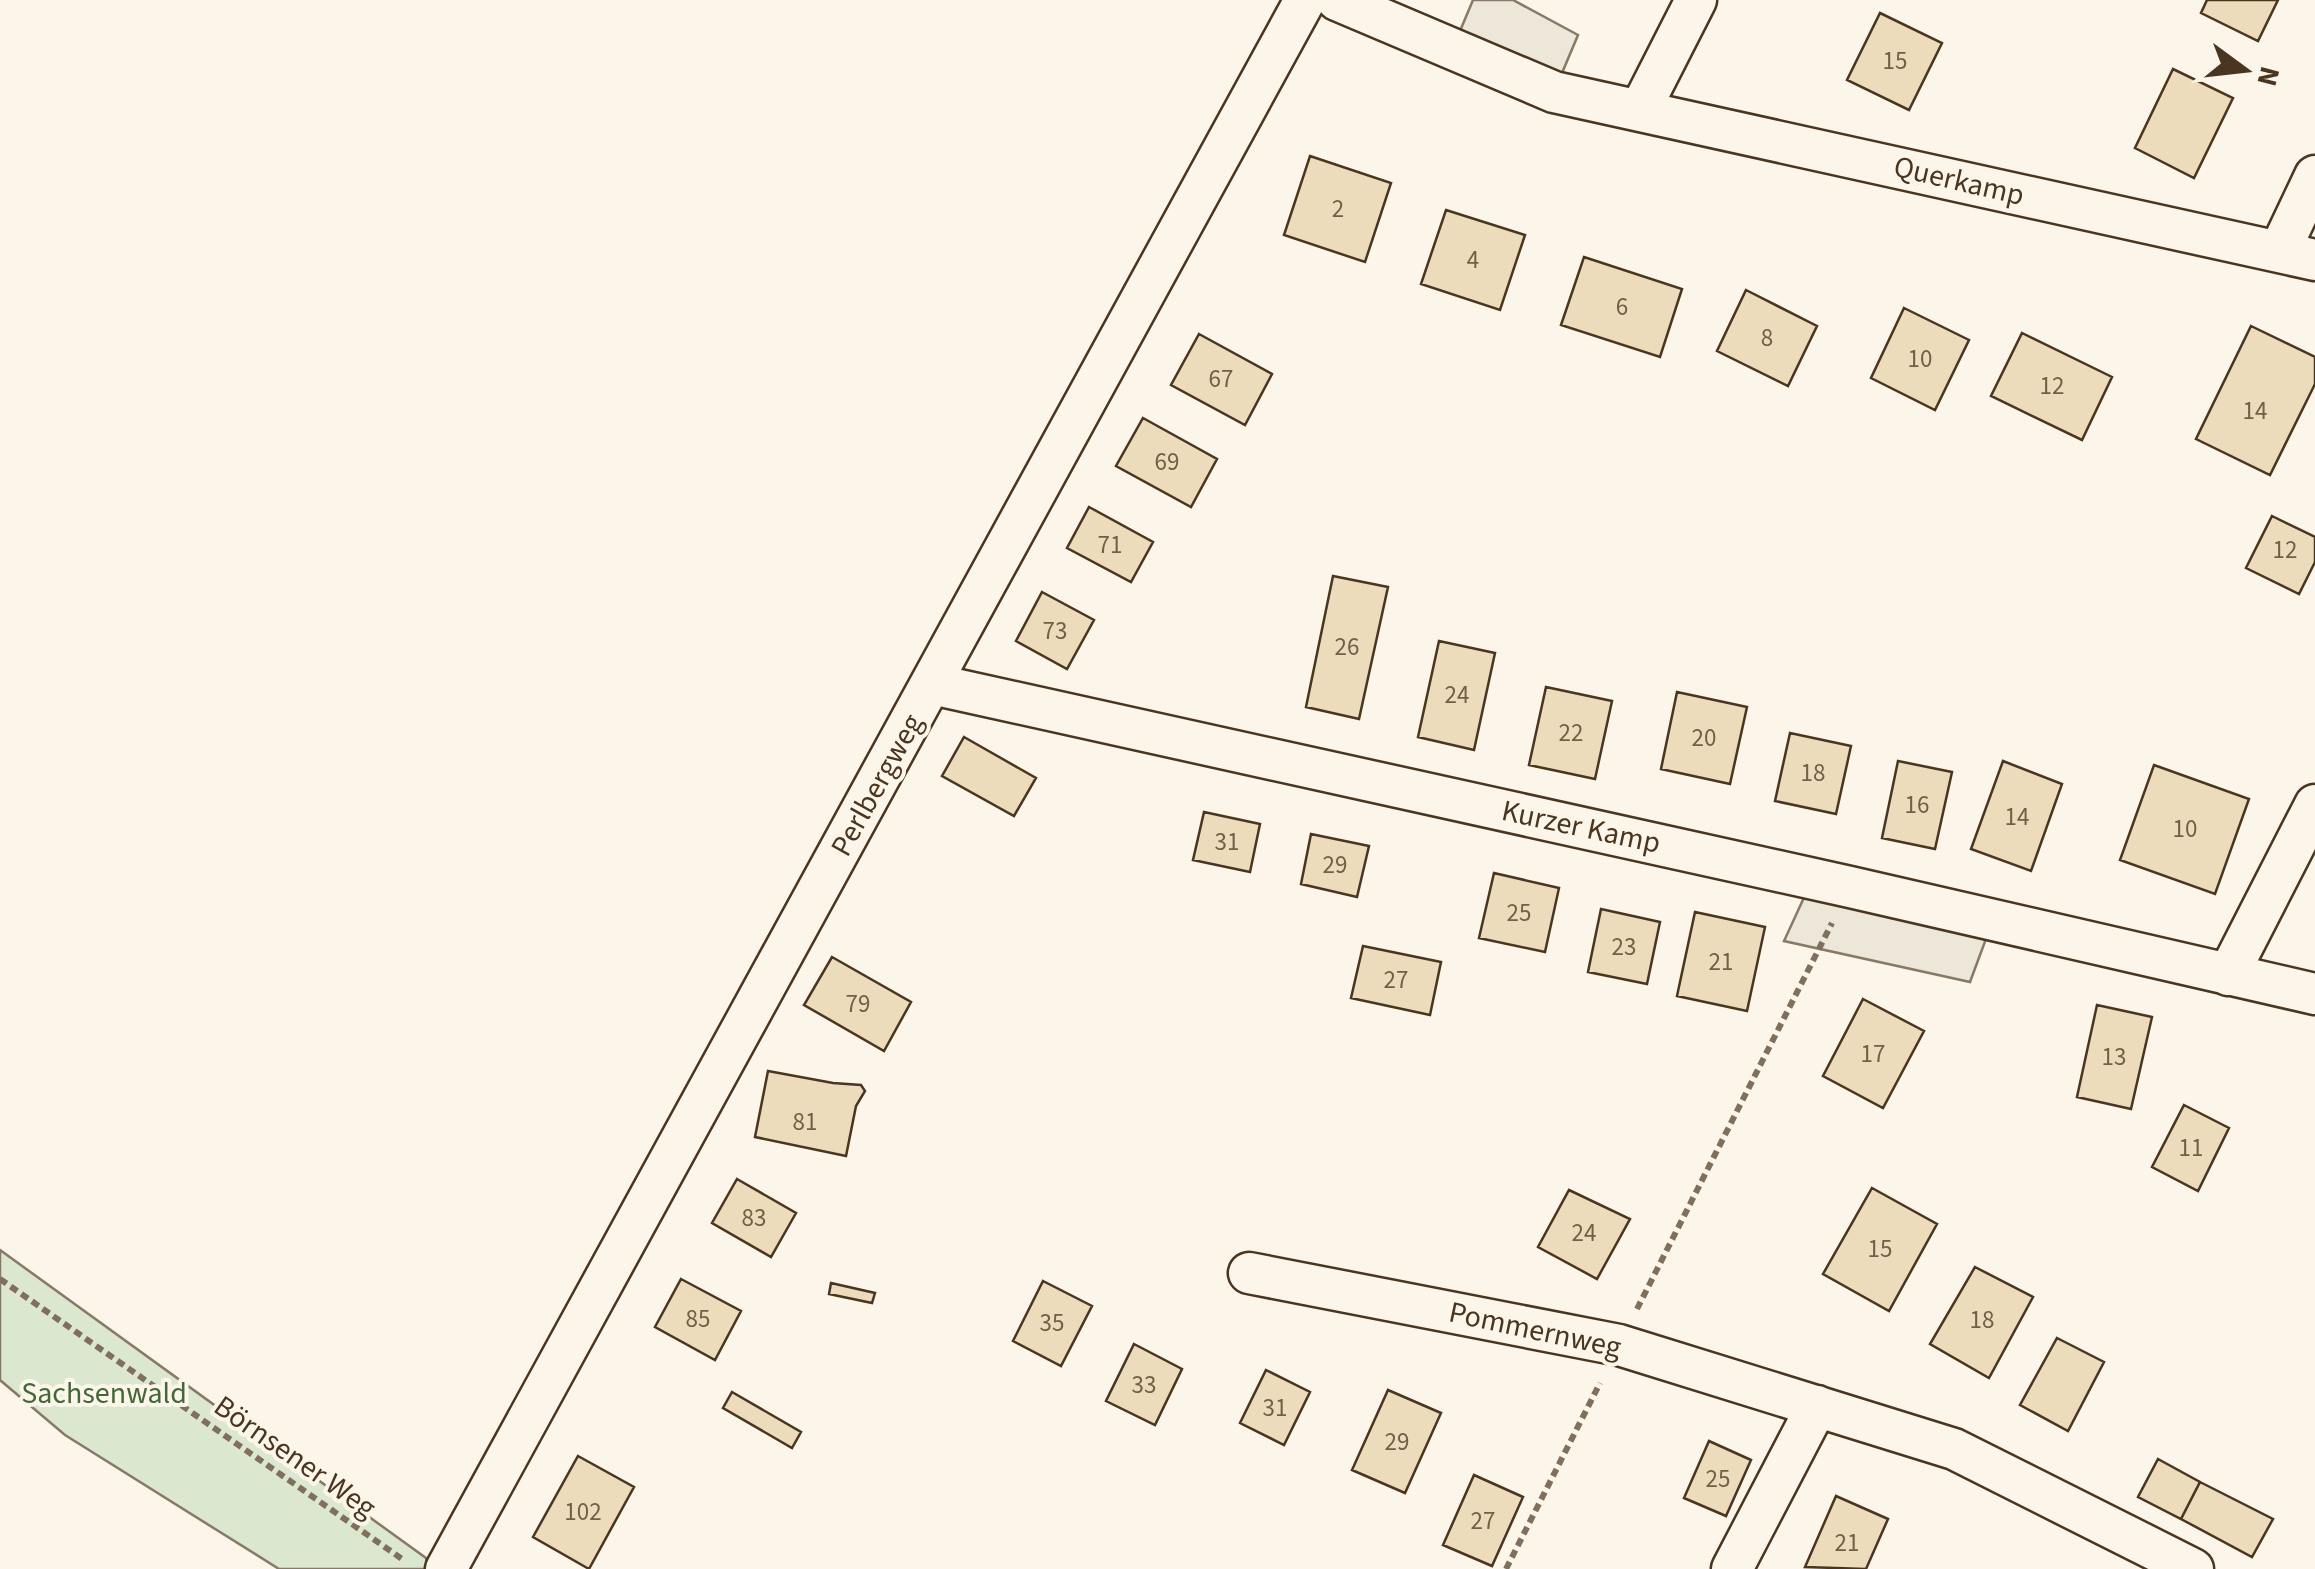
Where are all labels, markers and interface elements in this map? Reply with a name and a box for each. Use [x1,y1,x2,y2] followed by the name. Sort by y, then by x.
[2195,20,2295,120] north arrow
[1883,43,1907,79] house number: 15
[2246,62,2290,90] text: N
[1889,145,2029,217] street label: Querkamp
[1332,191,1344,227] house number: 2
[1467,242,1479,278] house number: 4
[1616,289,1628,325] house number: 6
[1761,320,1773,356] house number: 8
[1908,341,1932,377] house number: 10
[1209,361,1233,397] house number: 67
[2040,368,2064,404] house number: 12
[2243,393,2267,429] house number: 14
[1155,444,1179,480] house number: 69
[1098,527,1122,563] house number: 71
[2273,532,2297,568] house number: 12
[1043,613,1067,649] house number: 73
[1335,629,1359,665] house number: 26
[1445,677,1469,713] house number: 24
[820,706,934,864] street label: Perlbergweg
[1559,715,1583,751] house number: 22
[1692,720,1716,756] house number: 20
[1801,755,1825,791] house number: 18
[1905,787,1929,823] house number: 16
[1498,789,1664,865] street label: Kurzer Kamp
[2005,799,2029,835] house number: 14
[2173,811,2197,847] house number: 10
[1215,824,1239,860] house number: 31
[1323,847,1347,883] house number: 29
[1507,895,1531,931] house number: 25
[1612,929,1636,965] house number: 23
[1709,944,1733,980] house number: 21
[1384,962,1408,998] house number: 27
[846,986,870,1022] house number: 79
[1861,1036,1885,1072] house number: 17
[2102,1039,2126,1075] house number: 13
[793,1104,817,1140] house number: 81
[2179,1130,2203,1166] house number: 11
[742,1200,766,1236] house number: 83
[1572,1215,1596,1251] house number: 24
[1868,1231,1892,1267] house number: 15
[1445,1291,1625,1369] street label: Pommernweg
[686,1301,710,1337] house number: 85
[1970,1302,1994,1338] house number: 18
[1040,1305,1064,1341] house number: 35
[1132,1367,1156,1403] house number: 33
[21,1372,187,1415] park label: Sachsenwald
[205,1385,385,1529] street label: Börnsener Weg
[1263,1390,1287,1426] house number: 31
[1385,1424,1409,1460] house number: 29
[1706,1461,1730,1497] house number: 25
[564,1494,602,1530] house number: 102
[1471,1503,1495,1539] house number: 27
[1835,1525,1859,1561] house number: 21

